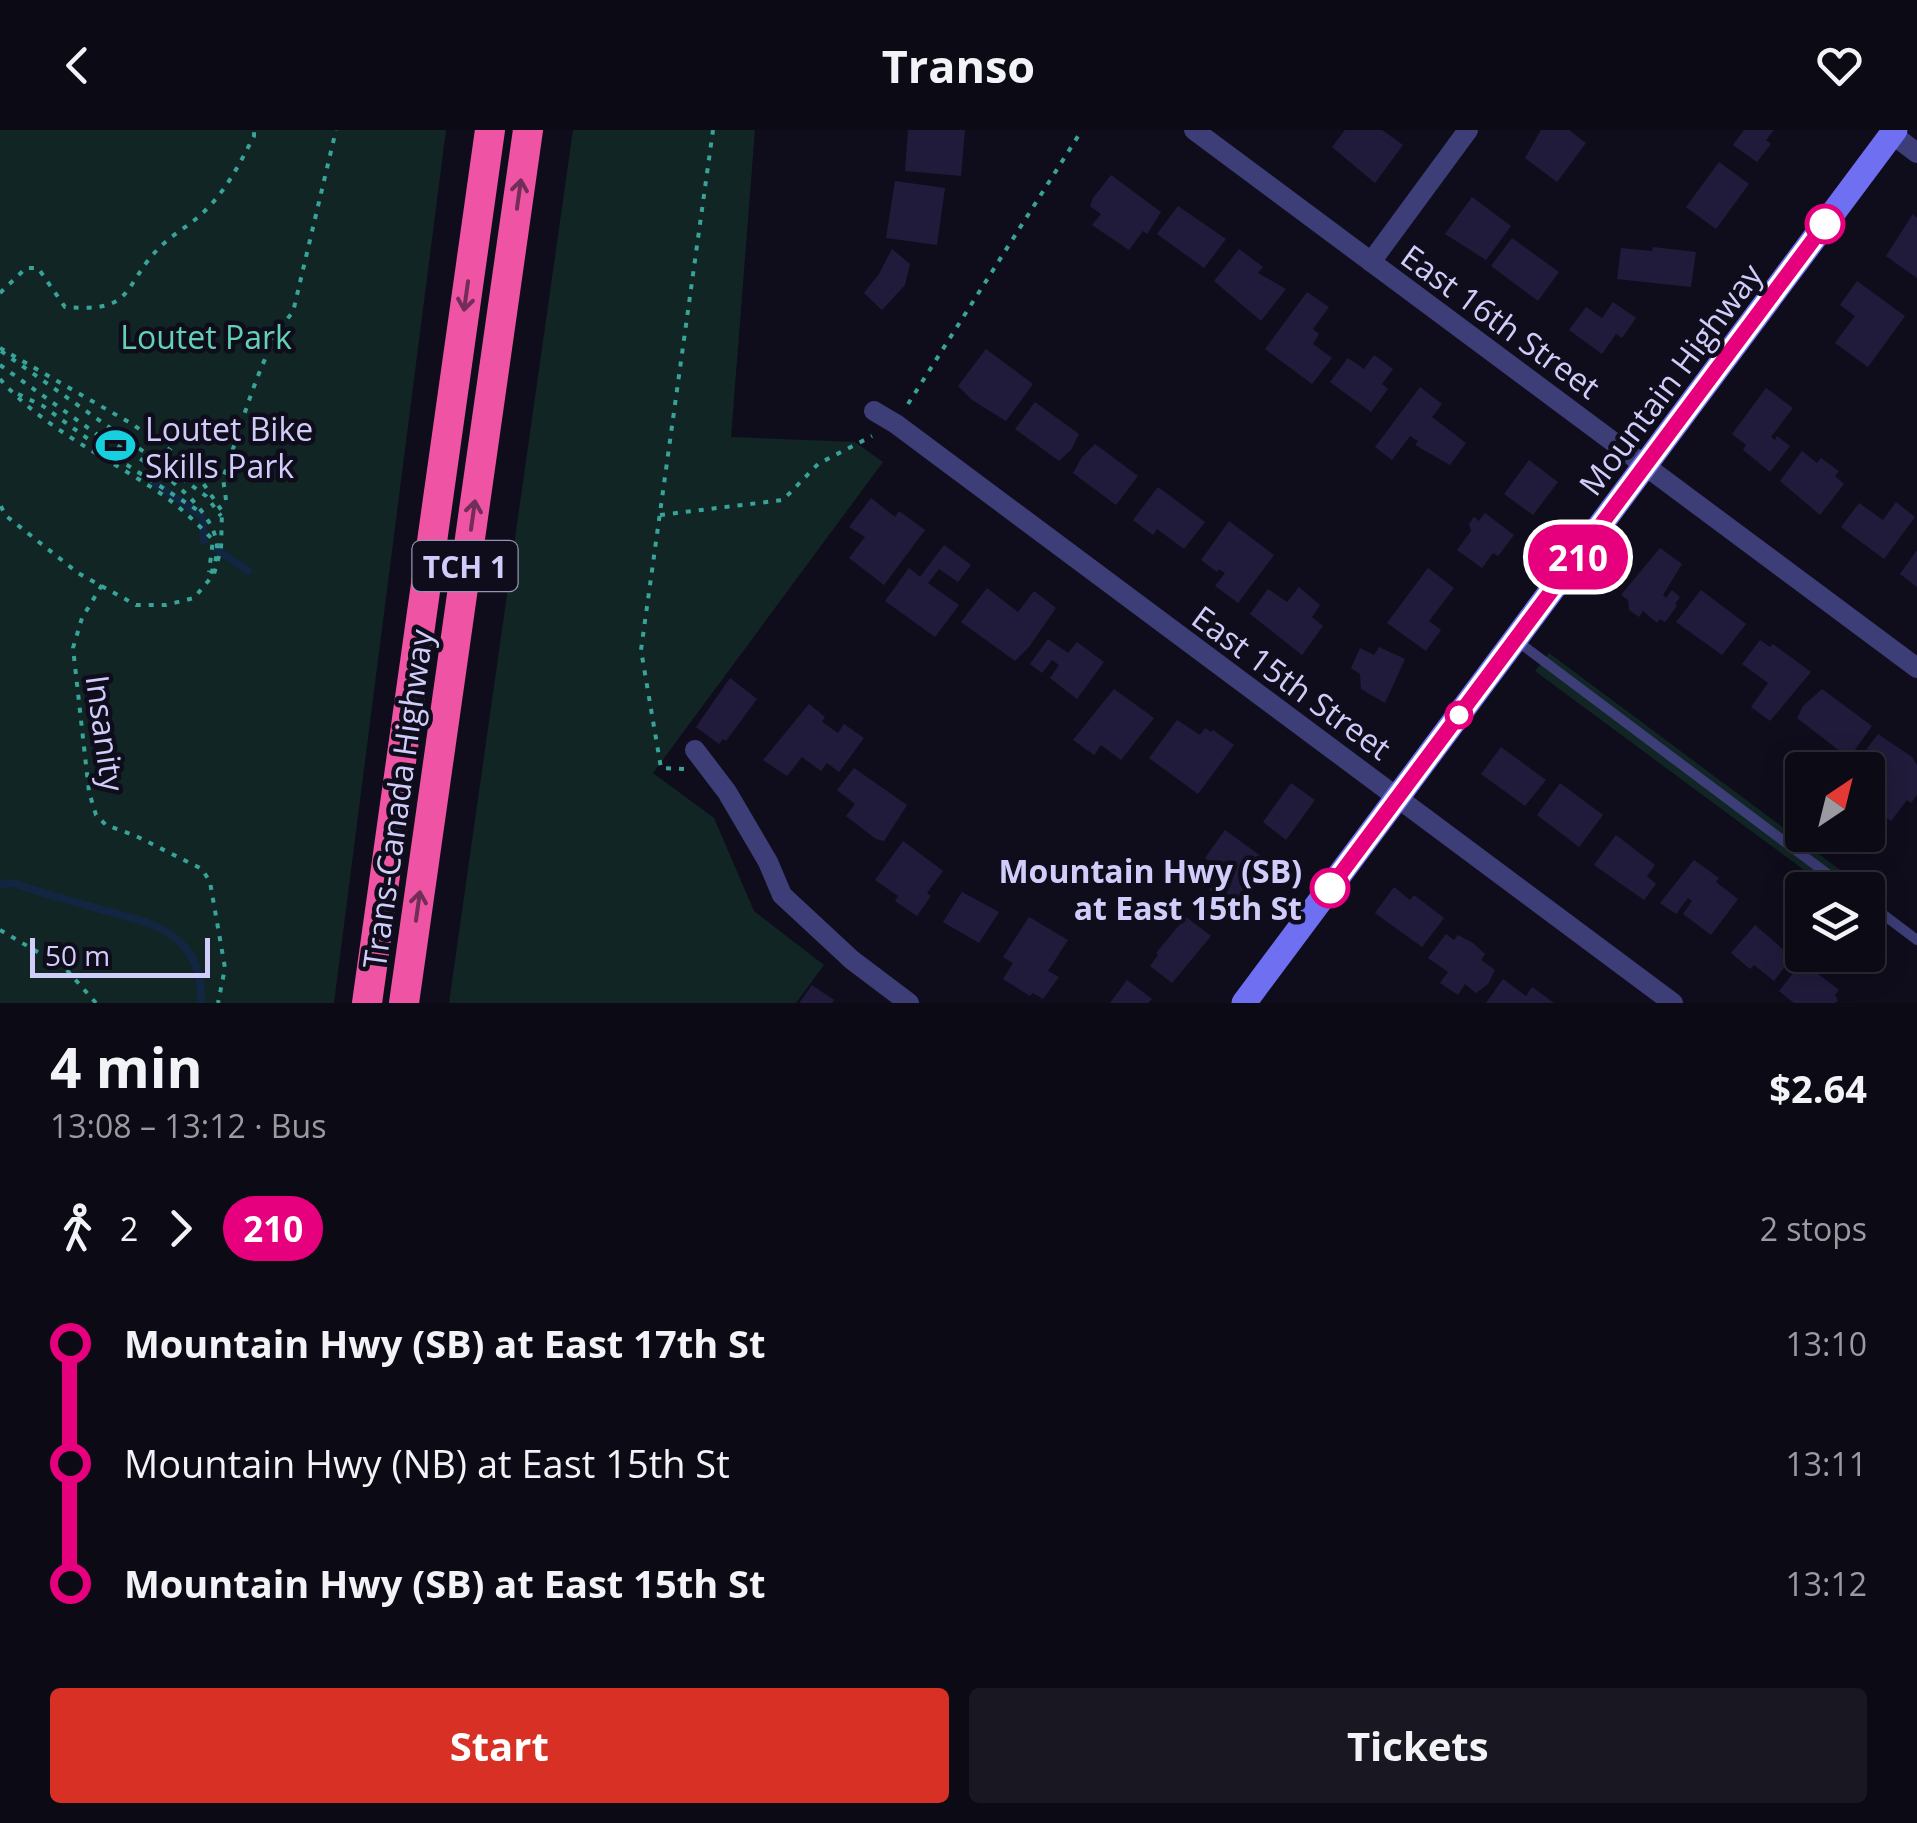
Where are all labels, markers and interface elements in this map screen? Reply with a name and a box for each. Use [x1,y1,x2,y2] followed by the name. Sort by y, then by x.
[882,35,1035,96] text: Transo
[50,38,105,93] icon: back
[1812,38,1867,93] icon: heart
[510,178,528,210] one-way arrow
[1806,205,1844,243] unlabelled marker
[1393,234,1609,408] street label: East 16th Street
[1569,254,1772,504] street label: Mountain Highway
[456,279,474,311] one-way arrow
[120,315,292,358] park label: Loutet Park
[145,407,313,487] place label: Loutet Bike Skills Park
[94,425,136,467] sports icon: Loutet Bike Skills Park
[464,500,482,532] one-way arrow
[1520,524,1636,590] line badge: 210
[1548,534,1608,581] text: 210
[412,541,518,591] road number: TCH 1
[1184,595,1400,769] street label: East 15th Street
[352,626,442,971] street label: Trans-Canada Highway
[77,672,136,795] street label: Insanity
[1446,702,1472,728] unlabelled marker
[1785,752,1885,852] north arrow
[1785,752,1885,972] map controls
[998,849,1302,929] place label: Mountain Hwy (SB) at East 15th St
[1311,869,1349,907] marker: Mountain Hwy (SB) at East 15th St
[1785,872,1885,972] button: layers
[409,891,427,923] one-way arrow
[30,933,210,978] scale bar
[45,936,110,974] text: 50 m
[50,1029,203,1104] text: 4 min
[1769,1062,1867,1114] text: $2.64
[50,1104,326,1147] text: 13:08 – 13:12 · Bus
[50,1201,105,1256] icon: walk
[153,1201,208,1256] icon: forward
[243,1205,303,1252] text: 210
[120,1207,138,1250] text: 2
[1760,1207,1867,1250] text: 2 stops
[124,1317,765,1369] text: Mountain Hwy (SB) at East 17th St
[1785,1322,1867,1365] text: 13:10
[124,1437,730,1489] text: Mountain Hwy (NB) at East 15th St
[1785,1442,1867,1485] text: 13:11
[124,1557,765,1609] text: Mountain Hwy (SB) at East 15th St
[1785,1562,1867,1605] text: 13:12
[50,1688,949,1803] button: Start
[969,1688,1867,1803] button: Tickets

